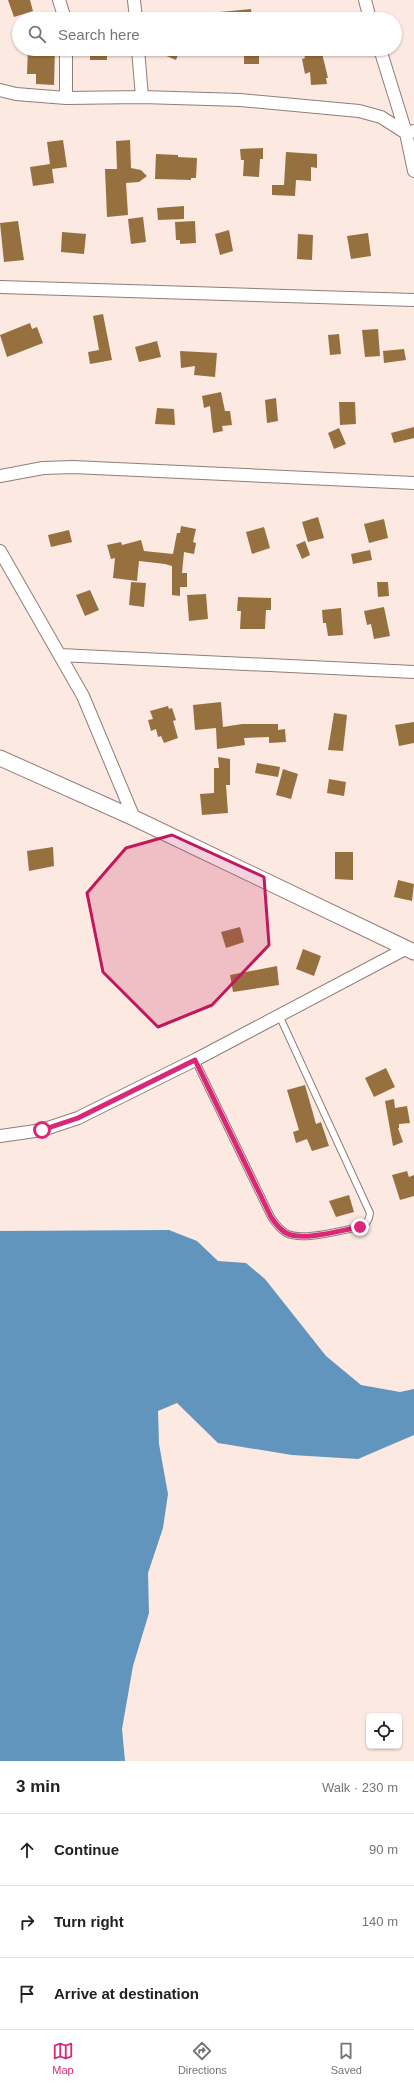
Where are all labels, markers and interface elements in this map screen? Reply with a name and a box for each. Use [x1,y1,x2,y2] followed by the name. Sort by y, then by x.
[12,12,402,56] search box
[26,23,48,45] icon: search
[58,26,140,43] text: Search here
[33,1121,51,1139] route start
[351,1218,369,1236] route end
[366,1713,402,1749] map controls
[366,1713,402,1749] button: locate
[16,1777,60,1796] text: 3 min
[322,1780,398,1795] text: Walk · 230 m
[16,1839,38,1861] icon: ahead
[54,1841,119,1858] text: Continue
[369,1842,398,1857] text: 90 m
[16,1911,38,1933] icon: right
[54,1913,124,1930] text: Turn right
[362,1914,398,1929] text: 140 m
[16,1983,38,2005] icon: arrive
[54,1985,199,2002] text: Arrive at destination
[52,2040,74,2076] tab: Map
[178,2040,227,2076] tab: Directions
[331,2040,362,2076] tab: Saved

